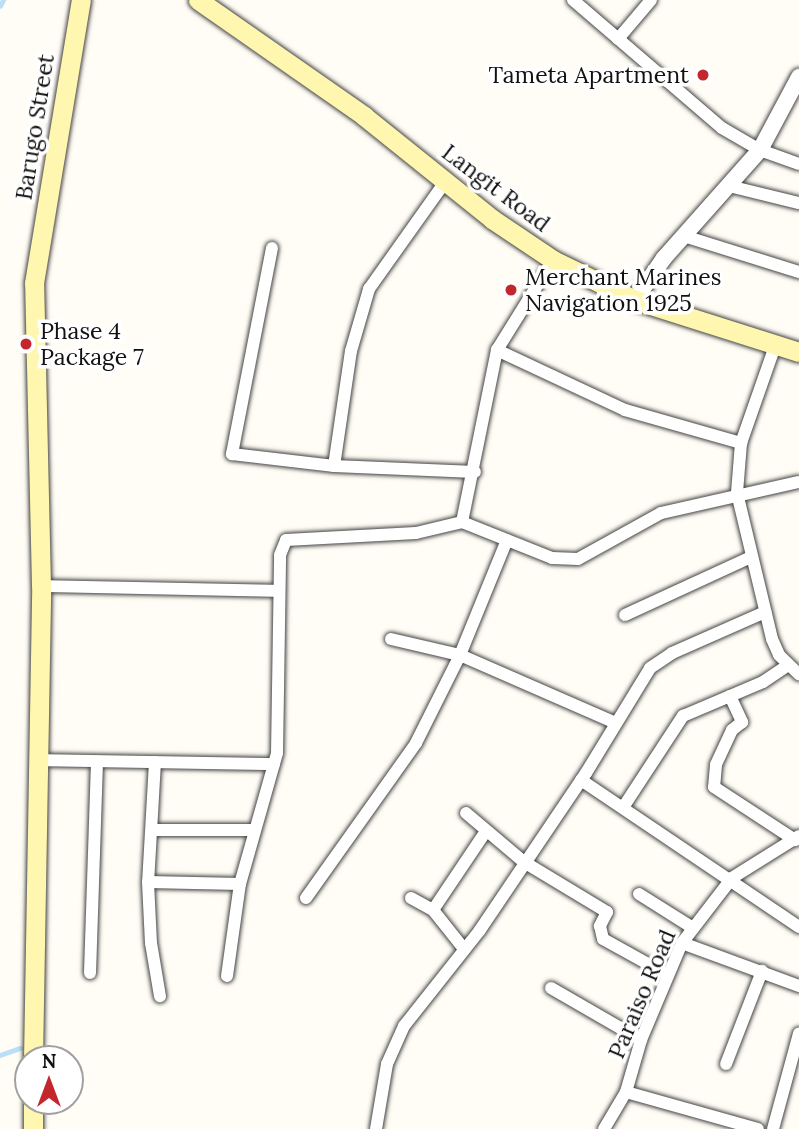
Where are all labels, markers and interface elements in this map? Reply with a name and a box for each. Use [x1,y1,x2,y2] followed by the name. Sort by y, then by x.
[10,52,60,202] street label: Barugo Street
[489,61,689,89] place label: Tameta Apartment
[695,67,711,83] marker: Tameta Apartment
[437,138,555,238] street label: Langit Road
[525,263,721,317] place label: Merchant Marines Navigation 1925
[503,282,519,298] marker: Merchant Marines Navigation 1925
[40,317,144,371] place label: Phase 4 Package 7
[18,336,34,352] marker: Phase 4 Package 7
[602,925,682,1063] street label: Paraiso Road
[14,1045,84,1115] north arrow
[42,1049,56,1073] text: N

